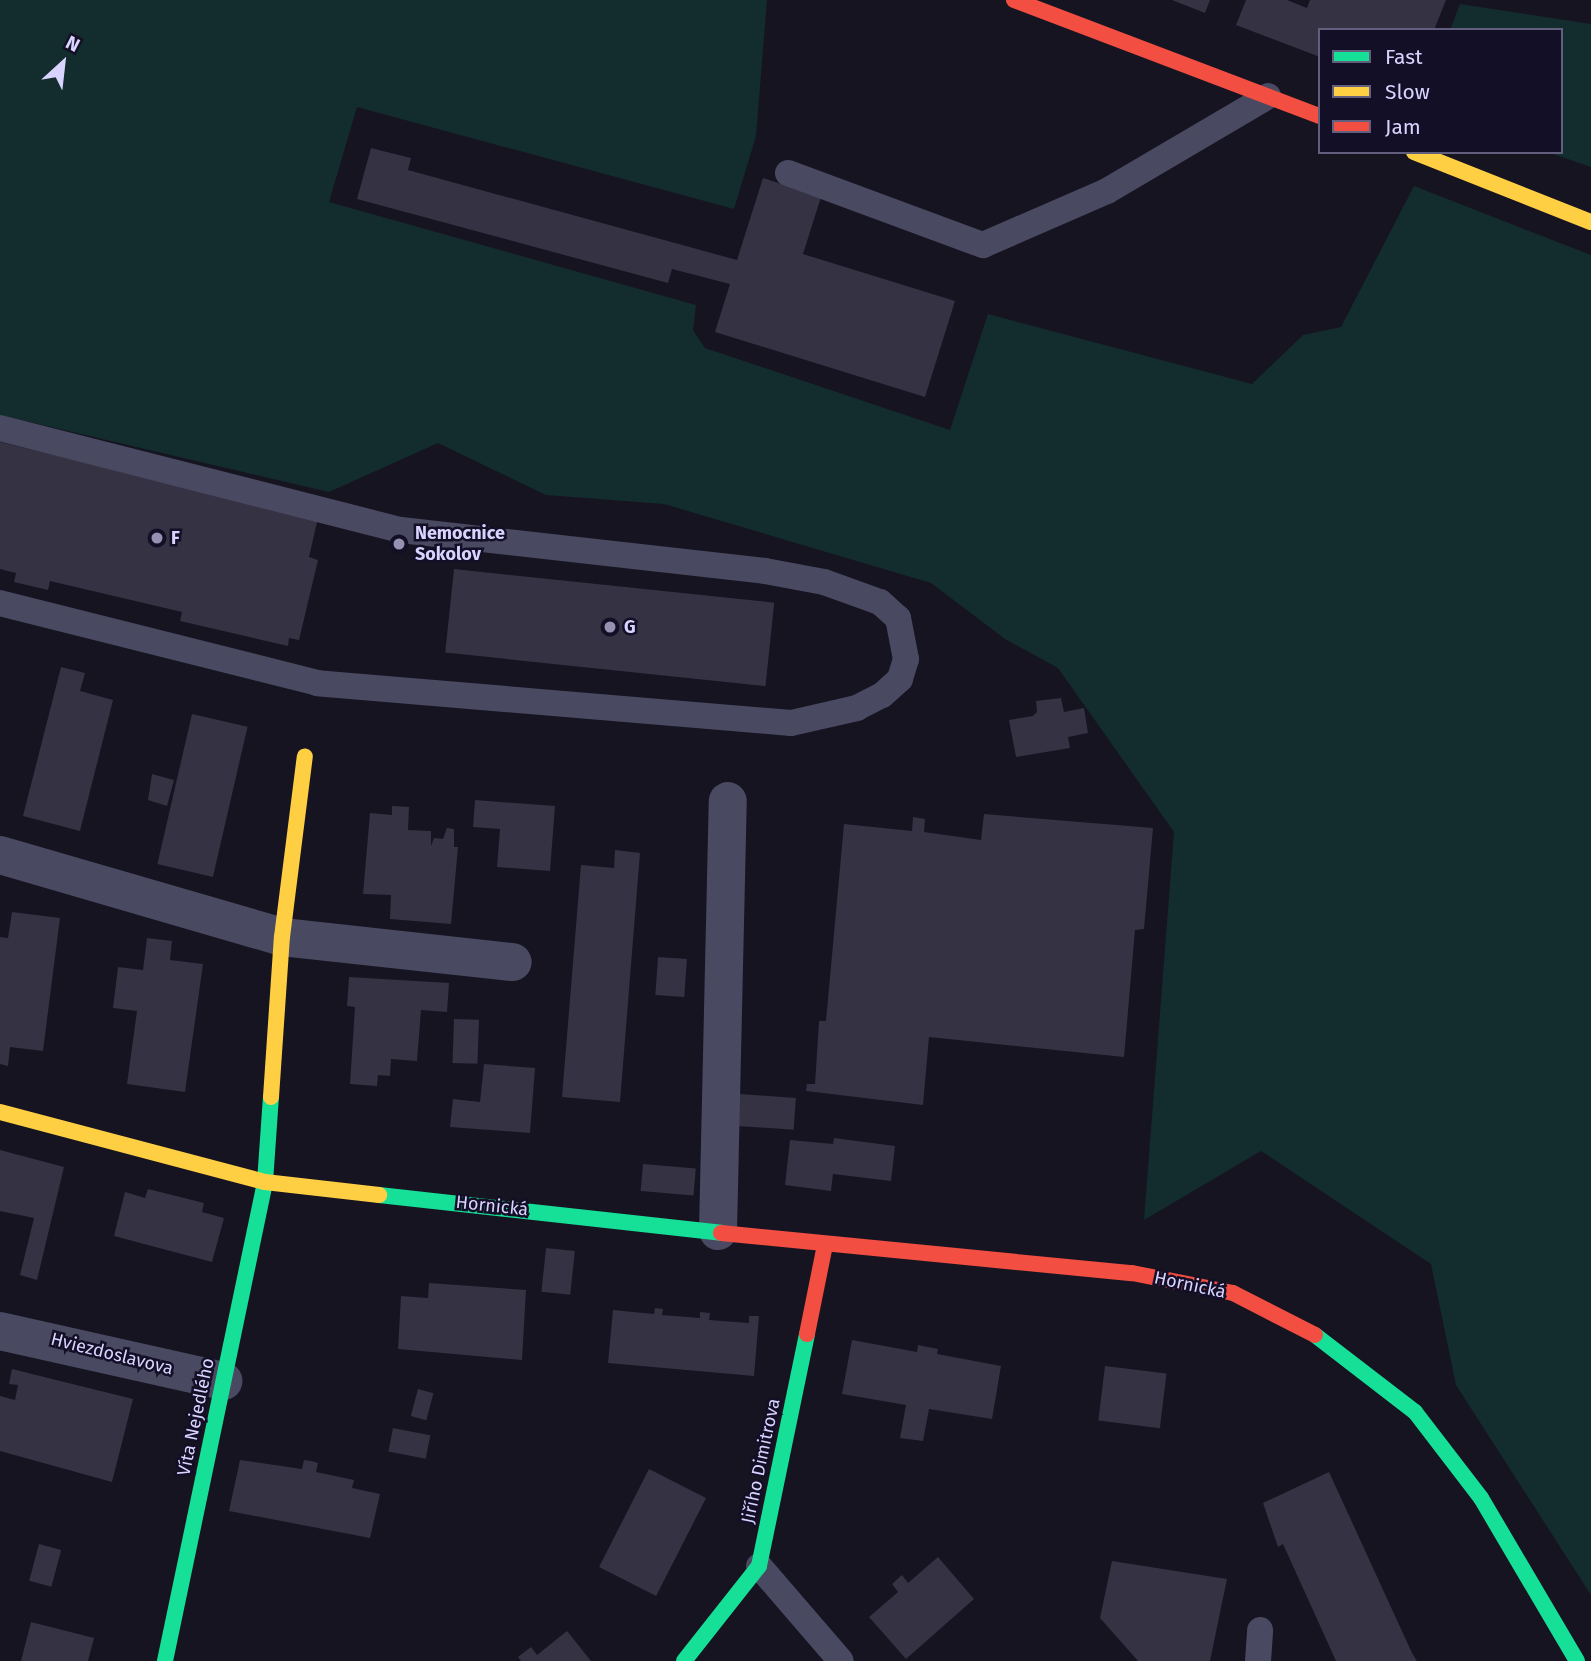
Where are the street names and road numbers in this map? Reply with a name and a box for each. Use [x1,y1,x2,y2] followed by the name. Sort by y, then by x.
[455,1191,529,1221] street label: Hornická
[1152,1267,1228,1303] street label: Hornická
[48,1328,176,1380] street label: Hviezdoslavova
[173,1356,219,1478] street label: Víta Nejedlého
[737,1396,785,1526] street label: Jiřího Dimitrova

